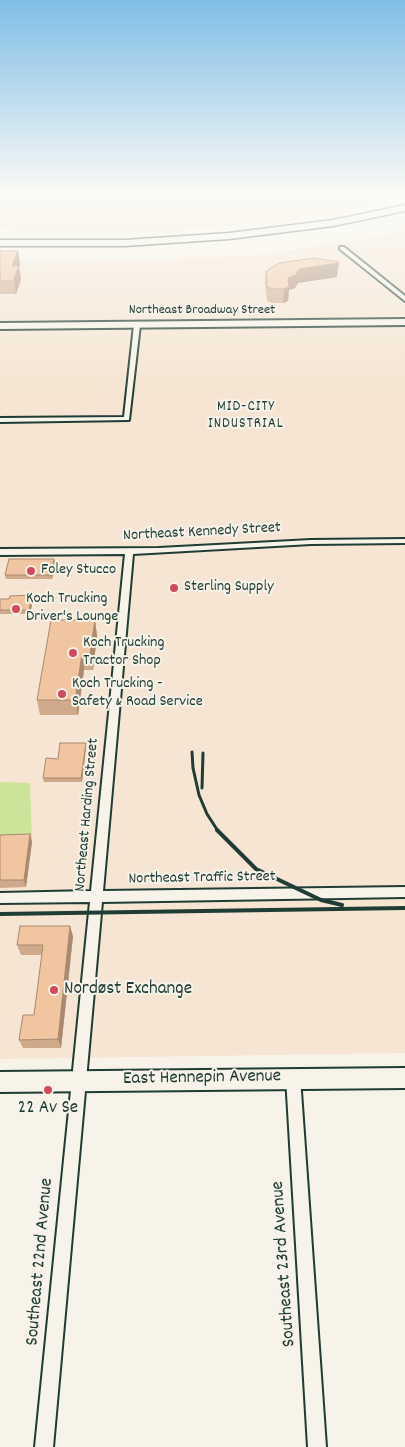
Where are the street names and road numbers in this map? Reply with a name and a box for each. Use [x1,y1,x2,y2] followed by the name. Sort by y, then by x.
[129,303,275,319] street label: Northeast Broadway Street
[123,519,281,547] street label: Northeast Kennedy Street
[72,737,104,893] street label: Northeast Harding Street
[128,868,276,890] street label: Northeast Traffic Street
[123,1066,281,1092] street label: East Hennepin Avenue
[22,1177,60,1347] street label: Southeast 22nd Avenue
[268,1180,302,1348] street label: Southeast 23rd Avenue

